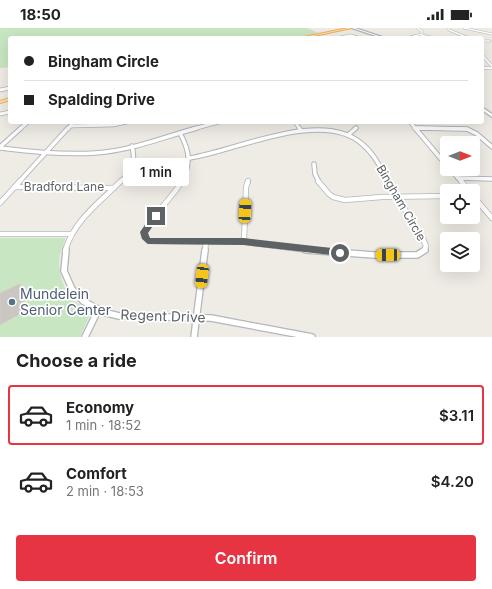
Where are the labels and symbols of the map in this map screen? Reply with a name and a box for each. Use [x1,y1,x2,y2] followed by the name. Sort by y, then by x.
[440,136,480,176] north arrow
[123,158,189,186] callout: 1 min
[374,162,429,244] street label: Bingham Circle
[24,179,104,194] street label: Bradford Lane
[238,199,252,223] car
[147,207,165,225] route end
[331,244,349,262] route start
[376,249,400,261] car
[195,263,209,289] car
[20,285,111,318] place label: Mundelein Senior Center
[7,297,17,307] marker: Mundelein Senior Center
[120,306,206,325] street label: Regent Drive

